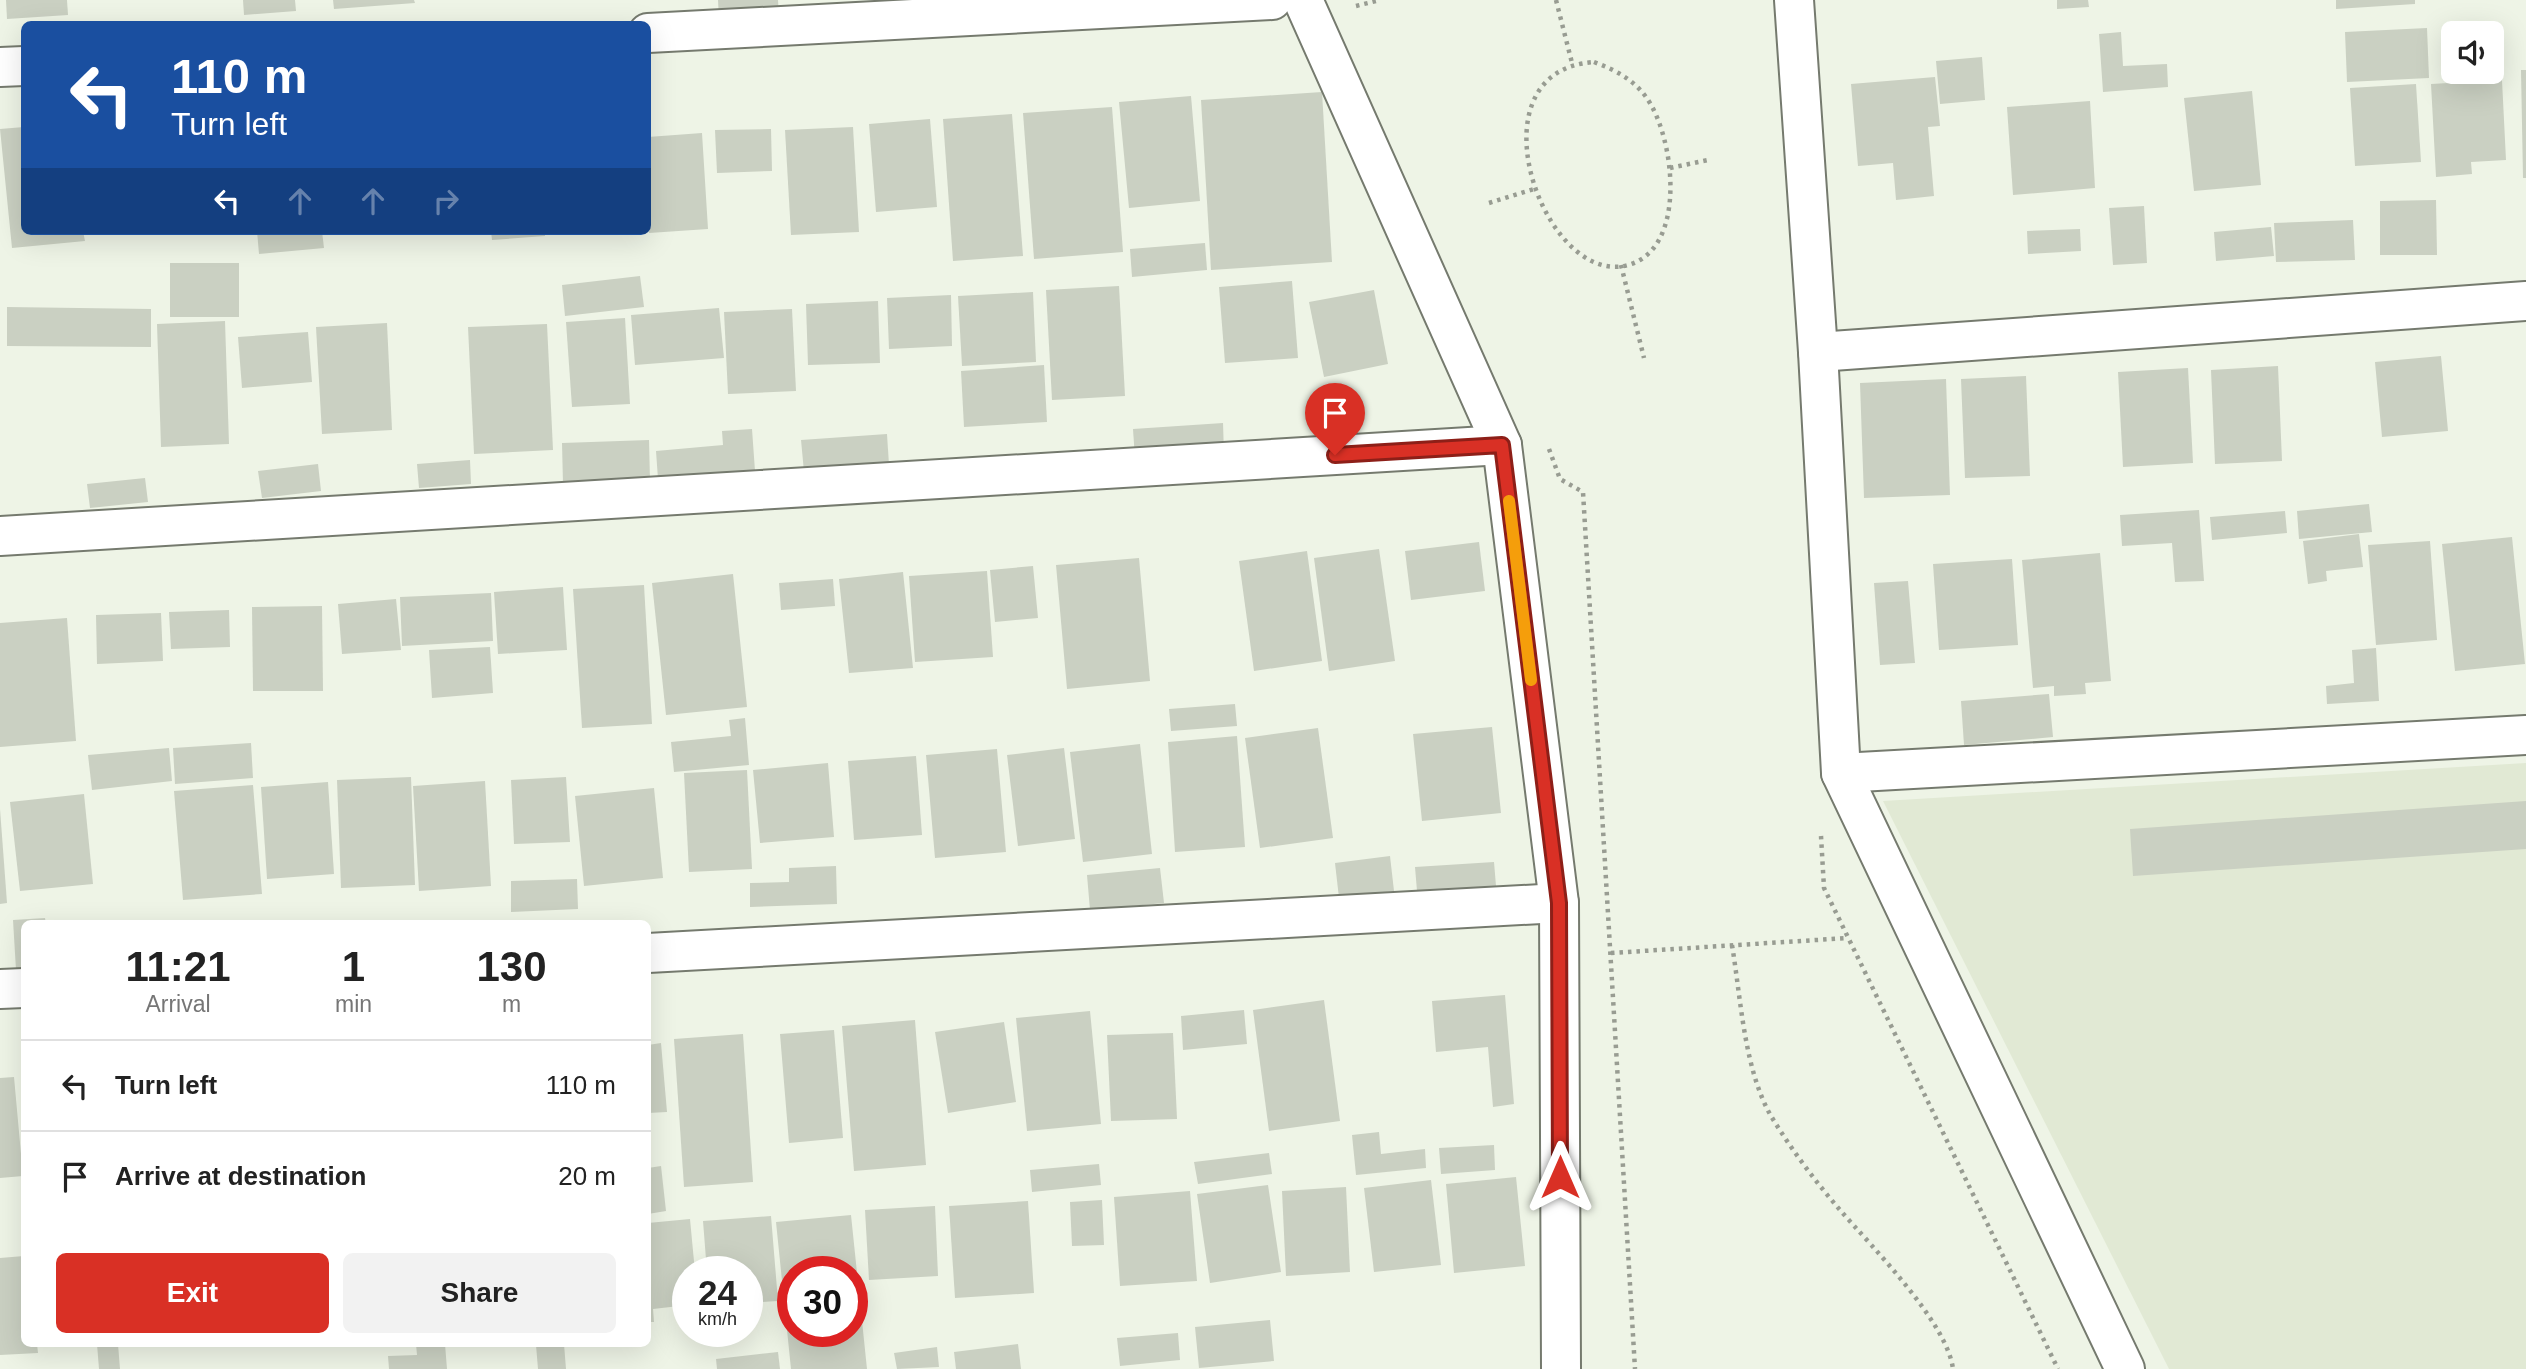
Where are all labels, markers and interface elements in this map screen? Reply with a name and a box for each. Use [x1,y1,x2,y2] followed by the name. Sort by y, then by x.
[2441,21,2504,84] map controls
[2441,21,2504,84] button: sound
[56,49,147,140] icon: left
[171,49,307,103] text: 110 m
[171,106,287,142] text: Turn left
[208,182,246,220] icon: left
[281,182,319,220] icon: ahead
[354,182,392,220] icon: ahead
[427,182,465,220] icon: right
[1305,383,1365,455] pin
[1316,394,1354,432] icon: arrive
[125,943,231,990] text: 11:21
[342,943,365,990] text: 1
[476,943,547,990] text: 130
[145,991,211,1017] text: Arrival
[335,991,372,1017] text: min
[502,991,521,1017] text: m
[56,1067,94,1105] icon: left
[115,1070,217,1100] text: Turn left
[546,1070,616,1100] text: 110 m
[1523,1140,1597,1214] position arrow
[56,1158,94,1196] icon: arrive
[115,1161,366,1191] text: Arrive at destination
[558,1161,616,1191] text: 20 m
[56,1253,329,1333] button: Exit
[343,1253,616,1333] button: Share
[777,1256,868,1347] speed limit sign: 30
[698,1273,737,1312] text: 24
[698,1309,737,1329] text: km/h

